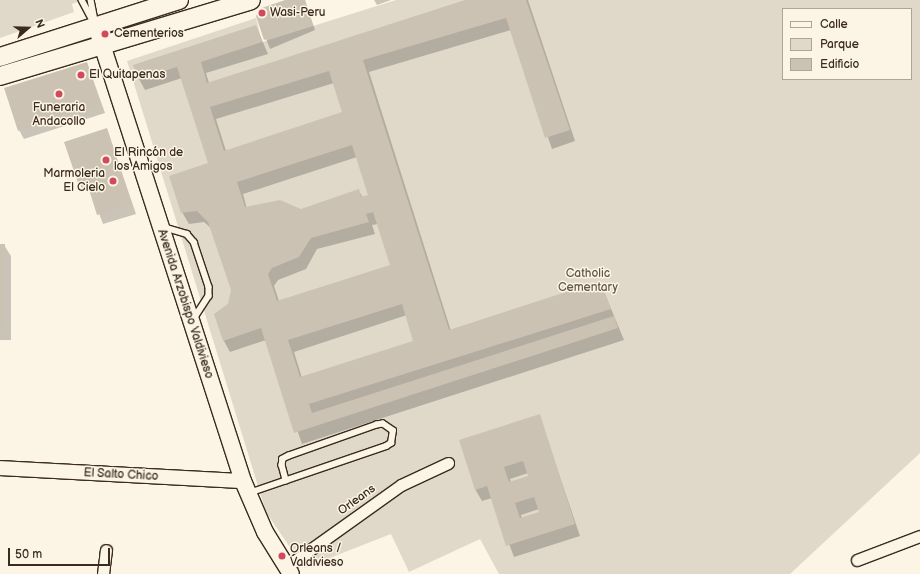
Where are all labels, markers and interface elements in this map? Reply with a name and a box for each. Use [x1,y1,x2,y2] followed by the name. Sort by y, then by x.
[270,6,325,20] place label: Wasi-Peru
[8,8,48,48] north arrow
[257,8,267,18] marker: Wasi-Peru
[782,8,912,80] legend
[820,17,848,32] text: Calle
[32,18,47,30] text: N
[114,27,184,41] place label: Cementerios
[99,28,111,40] marker: Cementerios
[820,37,859,52] text: Parque
[820,57,859,72] text: Edificio
[89,68,165,82] place label: El Quitapenas
[76,70,86,80] marker: El Quitapenas
[54,89,64,99] marker: Funeraria Andacollo
[32,101,86,129] place label: Funeraria Andacollo
[114,146,183,174] place label: El Rincón de los Amigos
[101,155,111,165] marker: El Rincón de los Amigos
[43,167,105,195] place label: Marmoleria El Cielo
[108,176,118,186] marker: Marmoleria El Cielo
[154,227,216,381] street label: Avenida Arzobispo Valdivieso
[558,267,618,295] park label: Catholic Cementary
[83,466,159,484] street label: El Salto Chico
[336,482,378,518] street label: Orleans
[10,540,112,566] scale bar
[290,542,344,570] place label: Orleans / Valdivieso
[15,547,42,562] text: 50 m
[277,551,287,561] marker: Orleans / Valdivieso

